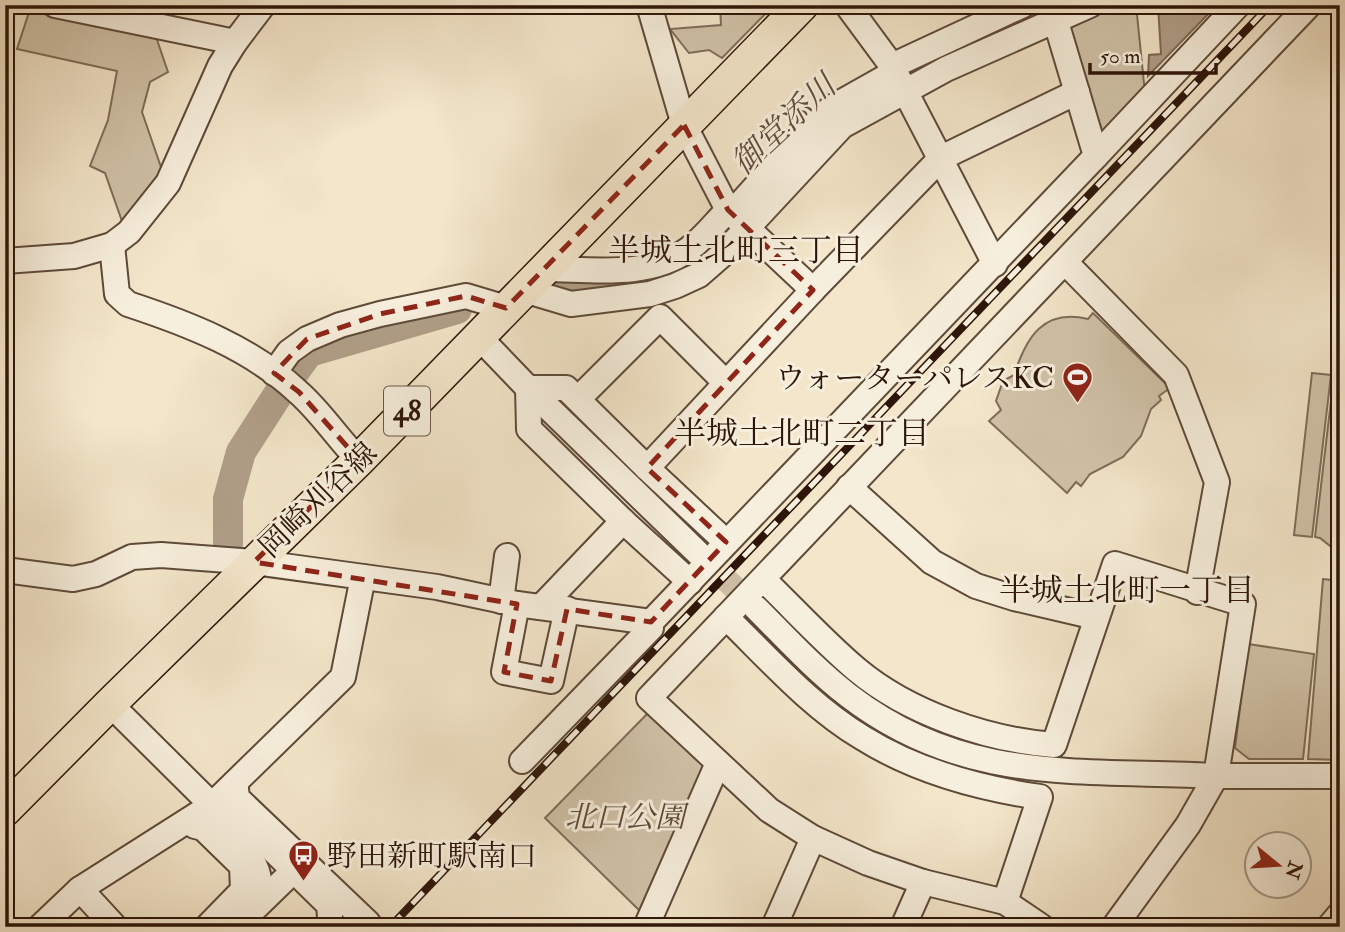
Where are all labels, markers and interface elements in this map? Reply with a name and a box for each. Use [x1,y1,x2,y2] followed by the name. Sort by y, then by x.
[1090,32,1216,76] scale bar
[1100,43,1141,70] text: 50 m
[724,65,847,183] water label: 御堂添川
[608,231,864,271] district label: 半城土北町三丁目
[776,360,1054,397] place label: ウォーターパレスKC
[1060,361,1094,405] sports icon: ウォーターパレスKC
[384,386,430,436] road number: 48
[674,414,930,454] district label: 半城土北町二丁目
[251,435,385,565] street label: 岡崎刈谷線
[999,571,1255,611] district label: 半城土北町一丁目
[565,799,690,836] park label: 北口公園
[1244,830,1314,900] north arrow
[327,838,537,875] place label: 野田新町駅南口
[287,839,321,883] bus stop icon: 野田新町駅南口
[1279,857,1308,883] text: N

